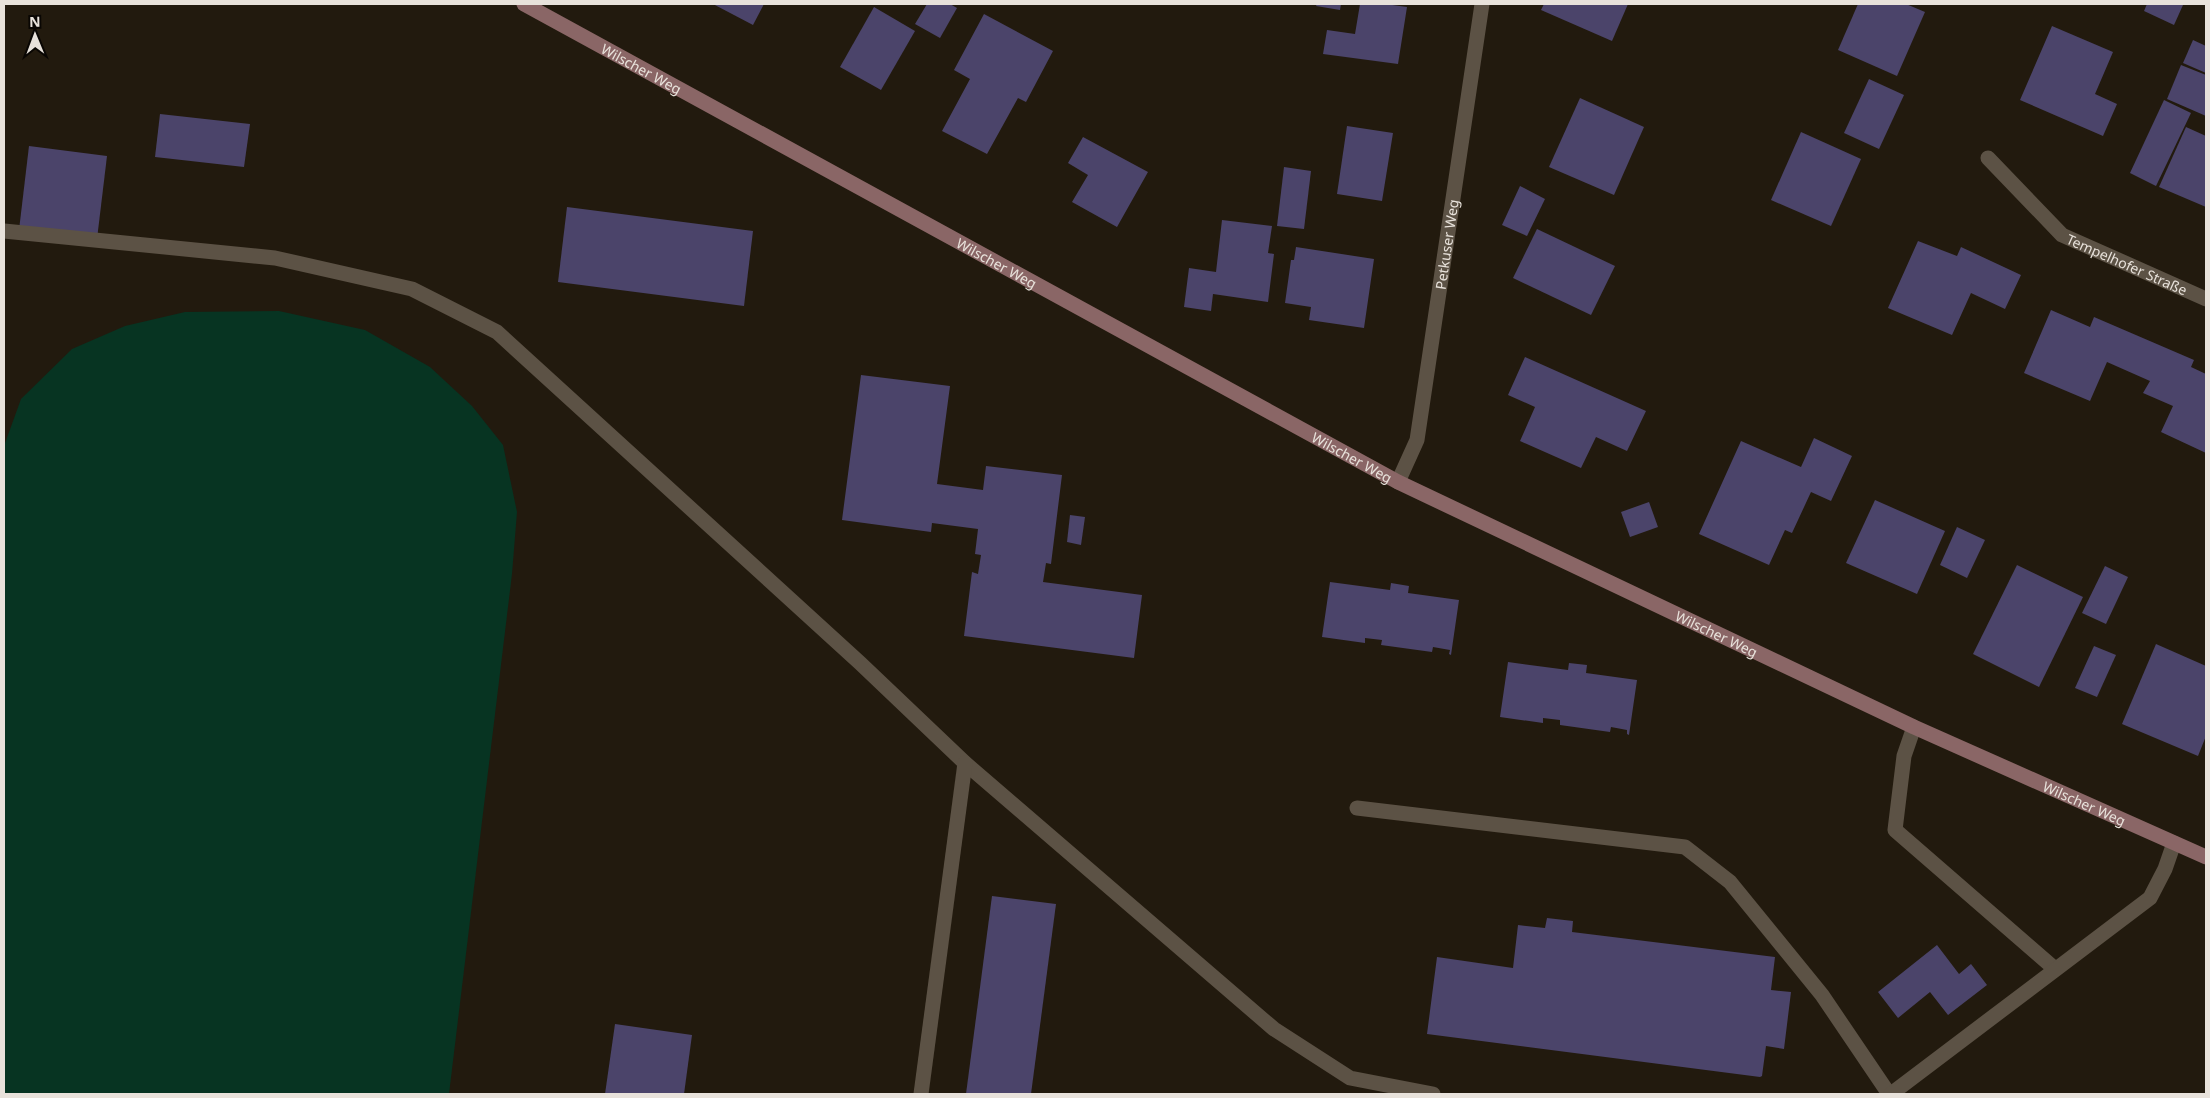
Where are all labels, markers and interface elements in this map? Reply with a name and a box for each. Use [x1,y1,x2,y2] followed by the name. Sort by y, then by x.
[10,10,60,60] north arrow
[29,12,41,31] text: N
[598,39,685,98] street label: Wilscher Weg
[1430,198,1462,291] street label: Petkuser Weg
[2064,229,2190,299] street label: Tempelhofer Straße
[953,233,1041,292] street label: Wilscher Weg
[1309,427,1396,487] street label: Wilscher Weg
[1672,606,1761,661] street label: Wilscher Weg
[2040,776,2129,830] street label: Wilscher Weg

